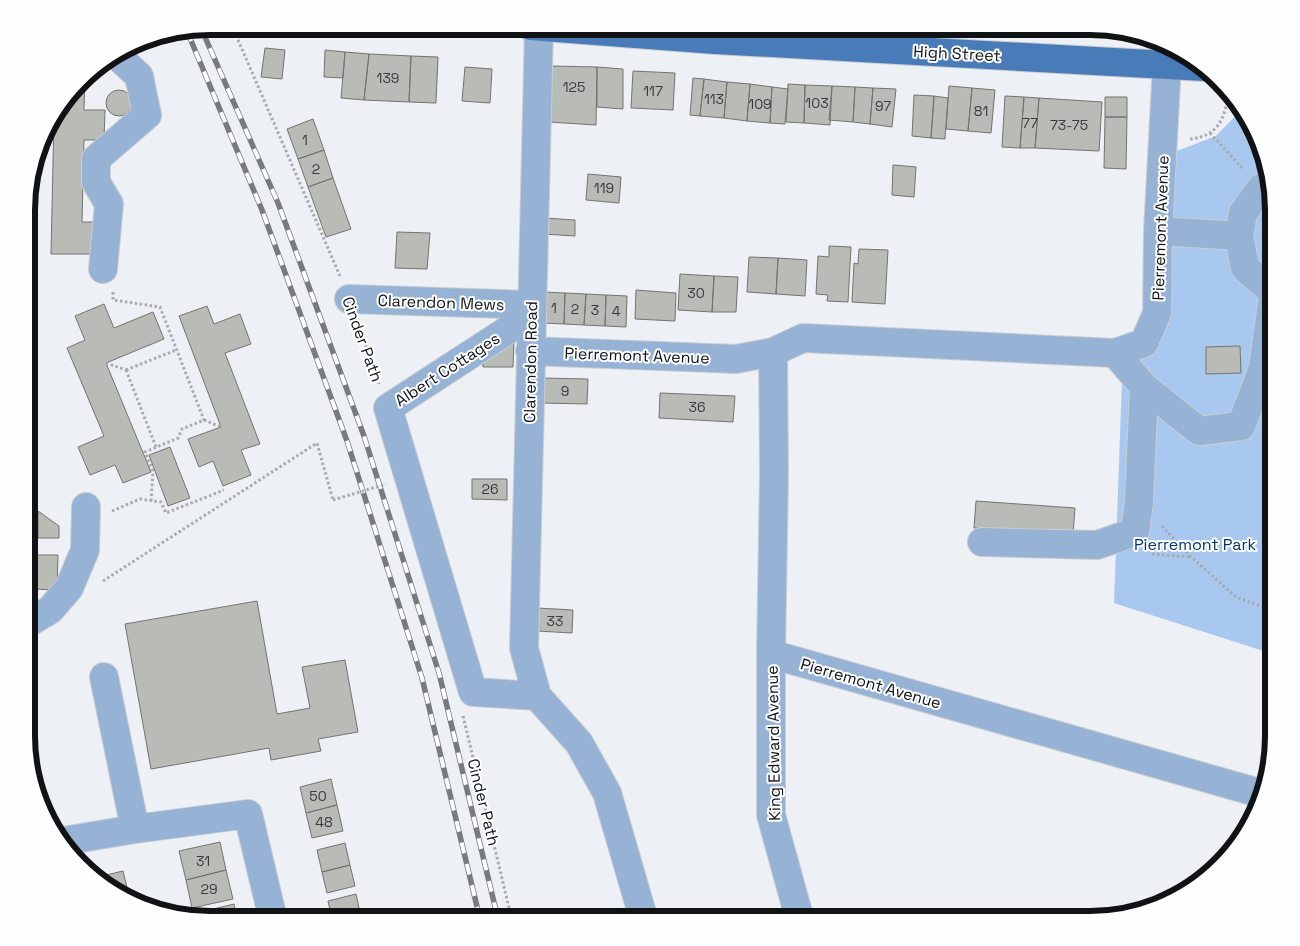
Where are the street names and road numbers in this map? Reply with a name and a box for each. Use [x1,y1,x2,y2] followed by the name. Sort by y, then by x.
[913,41,1001,66] street label: High Street
[1147,155,1174,301] street label: Pierremont Avenue
[377,290,505,315] street label: Clarendon Mews
[337,294,388,385] street label: Cinder Path
[519,301,542,423] street label: Clarendon Road
[391,328,504,411] street label: Albert Cottages
[564,342,710,369] street label: Pierremont Avenue
[798,653,944,714] street label: Pierremont Avenue
[762,665,785,821] street label: King Edward Avenue
[463,756,504,848] street label: Cinder Path

